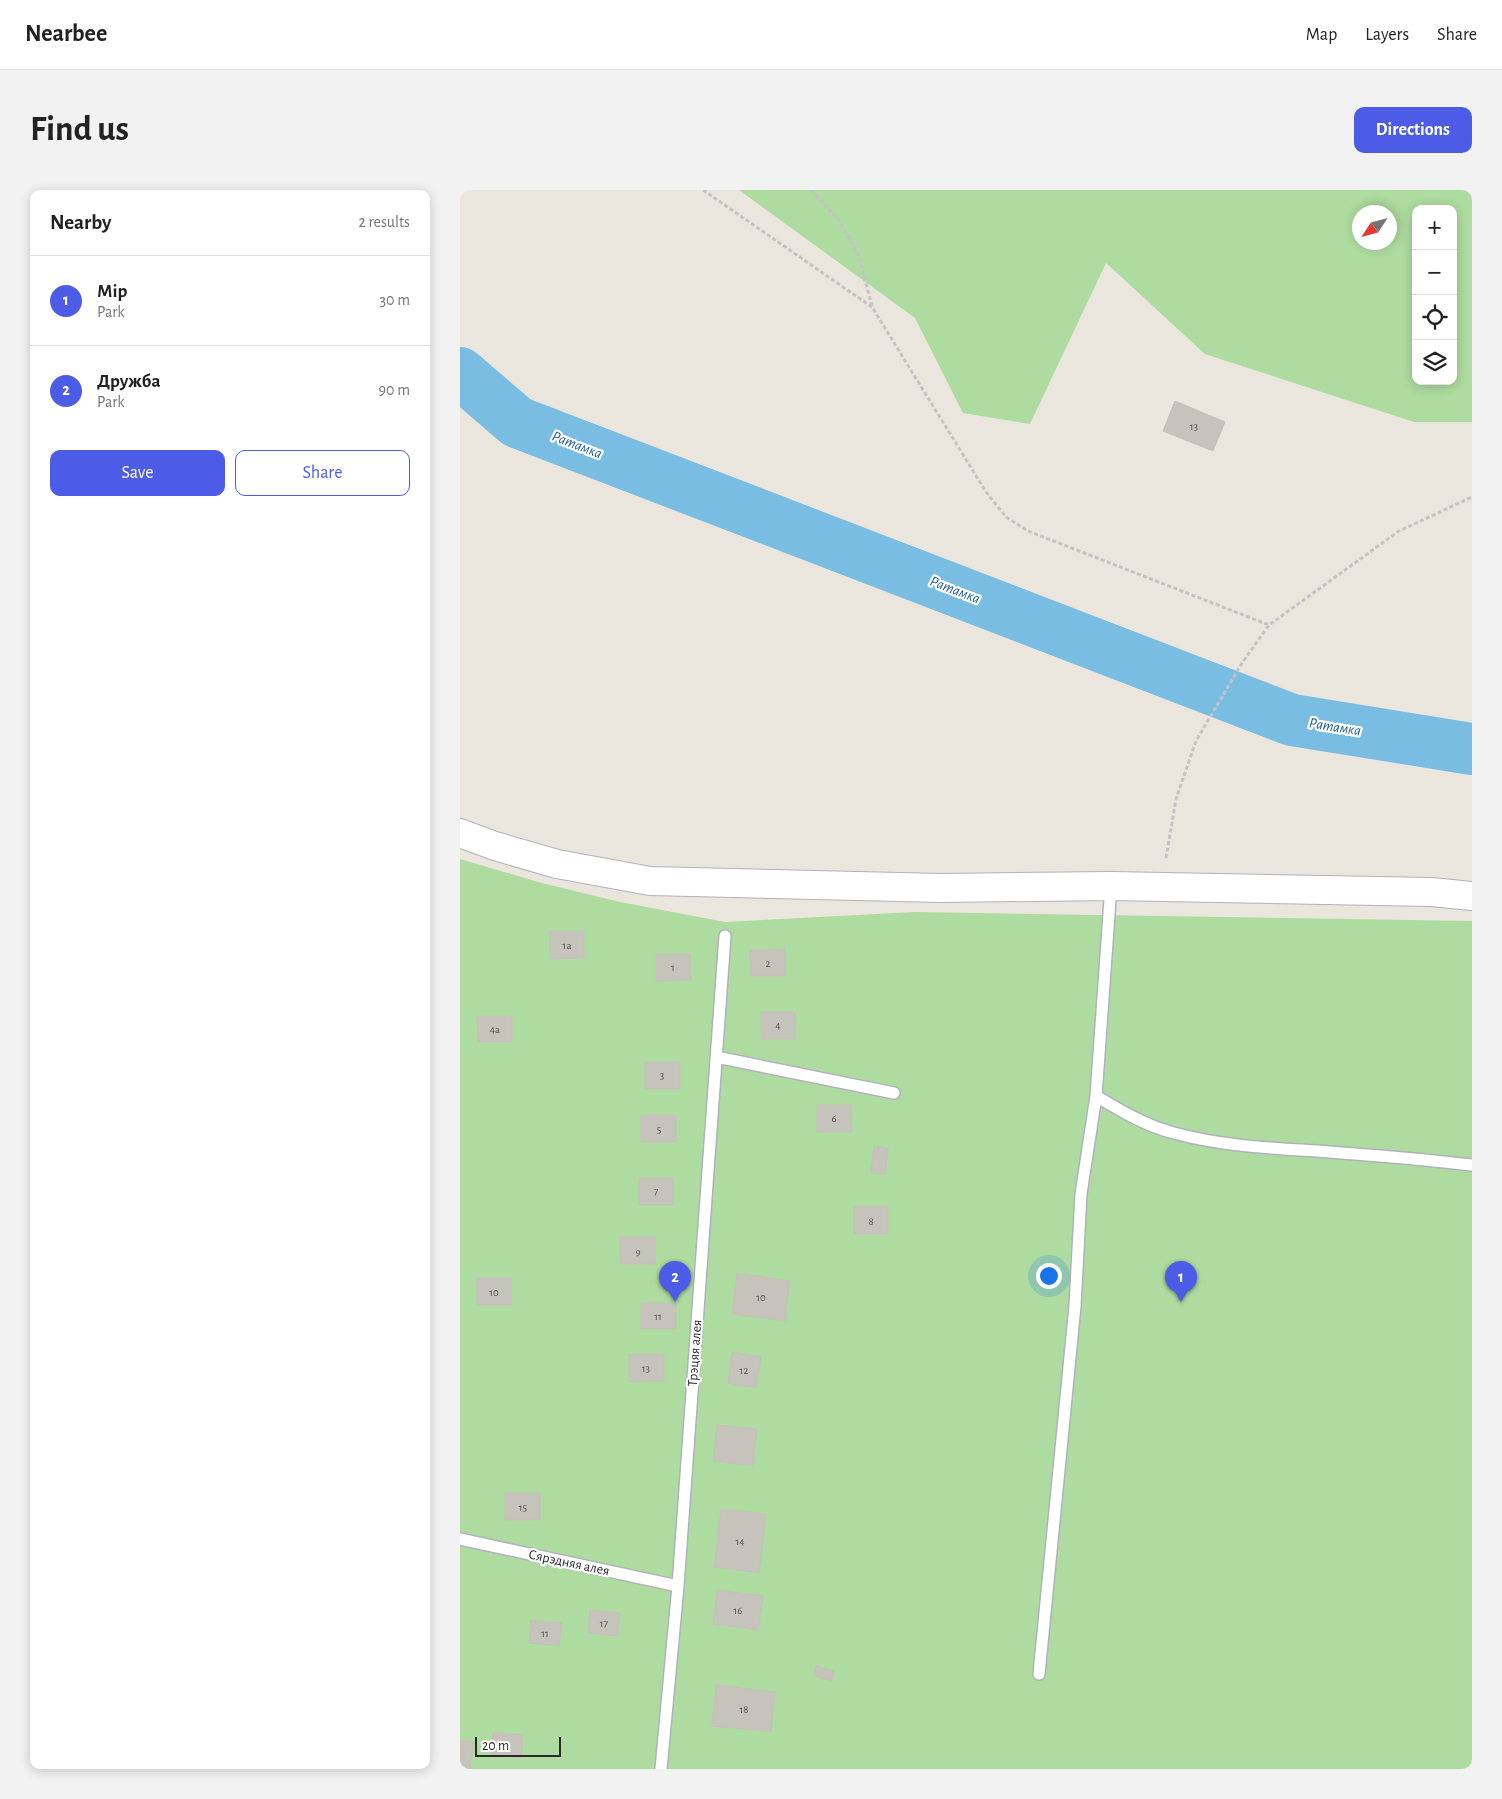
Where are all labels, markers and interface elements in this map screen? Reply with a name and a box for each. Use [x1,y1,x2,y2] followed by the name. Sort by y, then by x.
[25,22,107,46] text: Nearbee
[1306,26,1337,44] text: Map
[1365,26,1409,44] text: Layers
[1437,26,1477,44] text: Share
[1354,107,1472,153] button: Directions
[30,112,129,147] text: Find us
[1352,205,1397,250] north arrow
[1412,205,1457,385] map controls
[1412,205,1457,250] button: +
[50,212,111,233] text: Nearby
[358,214,410,230] text: 2 results
[1412,250,1457,295] button: −
[97,282,127,301] text: Мір
[63,292,69,308] text: 1
[380,292,410,308] text: 30 m
[1412,295,1457,340] button: locate
[97,304,125,320] text: Park
[1412,340,1457,385] button: layers
[97,372,161,391] text: Дружба
[62,382,70,398] text: 2
[379,382,410,398] text: 90 m
[97,394,125,410] text: Park
[1190,421,1199,432] house number: 13
[550,429,604,461] water label: Ратамка
[50,450,225,496] button: Save
[235,450,410,496] button: Share
[928,574,982,606] water label: Ратамка
[1308,716,1362,738] water label: Ратамка
[563,940,571,951] house number: 1а
[765,958,771,969] house number: 2
[671,962,675,973] house number: 1
[775,1020,781,1031] house number: 4
[490,1024,500,1035] house number: 4а
[660,1070,665,1081] house number: 3
[831,1113,837,1124] house number: 6
[657,1124,662,1135] house number: 5
[654,1186,659,1197] house number: 7
[868,1216,874,1227] house number: 8
[635,1246,641,1257] house number: 9
[659,1261,691,1302] pin: 2
[1165,1261,1197,1302] pin: 1
[1036,1263,1062,1289] your location
[489,1287,499,1298] house number: 10
[756,1292,766,1303] house number: 10
[654,1311,662,1322] house number: 11
[686,1319,704,1387] street label: Трэцяя алея
[642,1363,651,1374] house number: 13
[740,1365,748,1376] house number: 12
[519,1502,528,1513] house number: 15
[735,1536,745,1547] house number: 14
[527,1548,611,1578] street label: Сярэдняя алея
[734,1605,742,1616] house number: 16
[600,1618,609,1629] house number: 17
[541,1628,549,1639] house number: 11
[740,1704,749,1715] house number: 18
[475,1734,561,1757] scale bar
[482,1739,509,1753] text: 20 m

